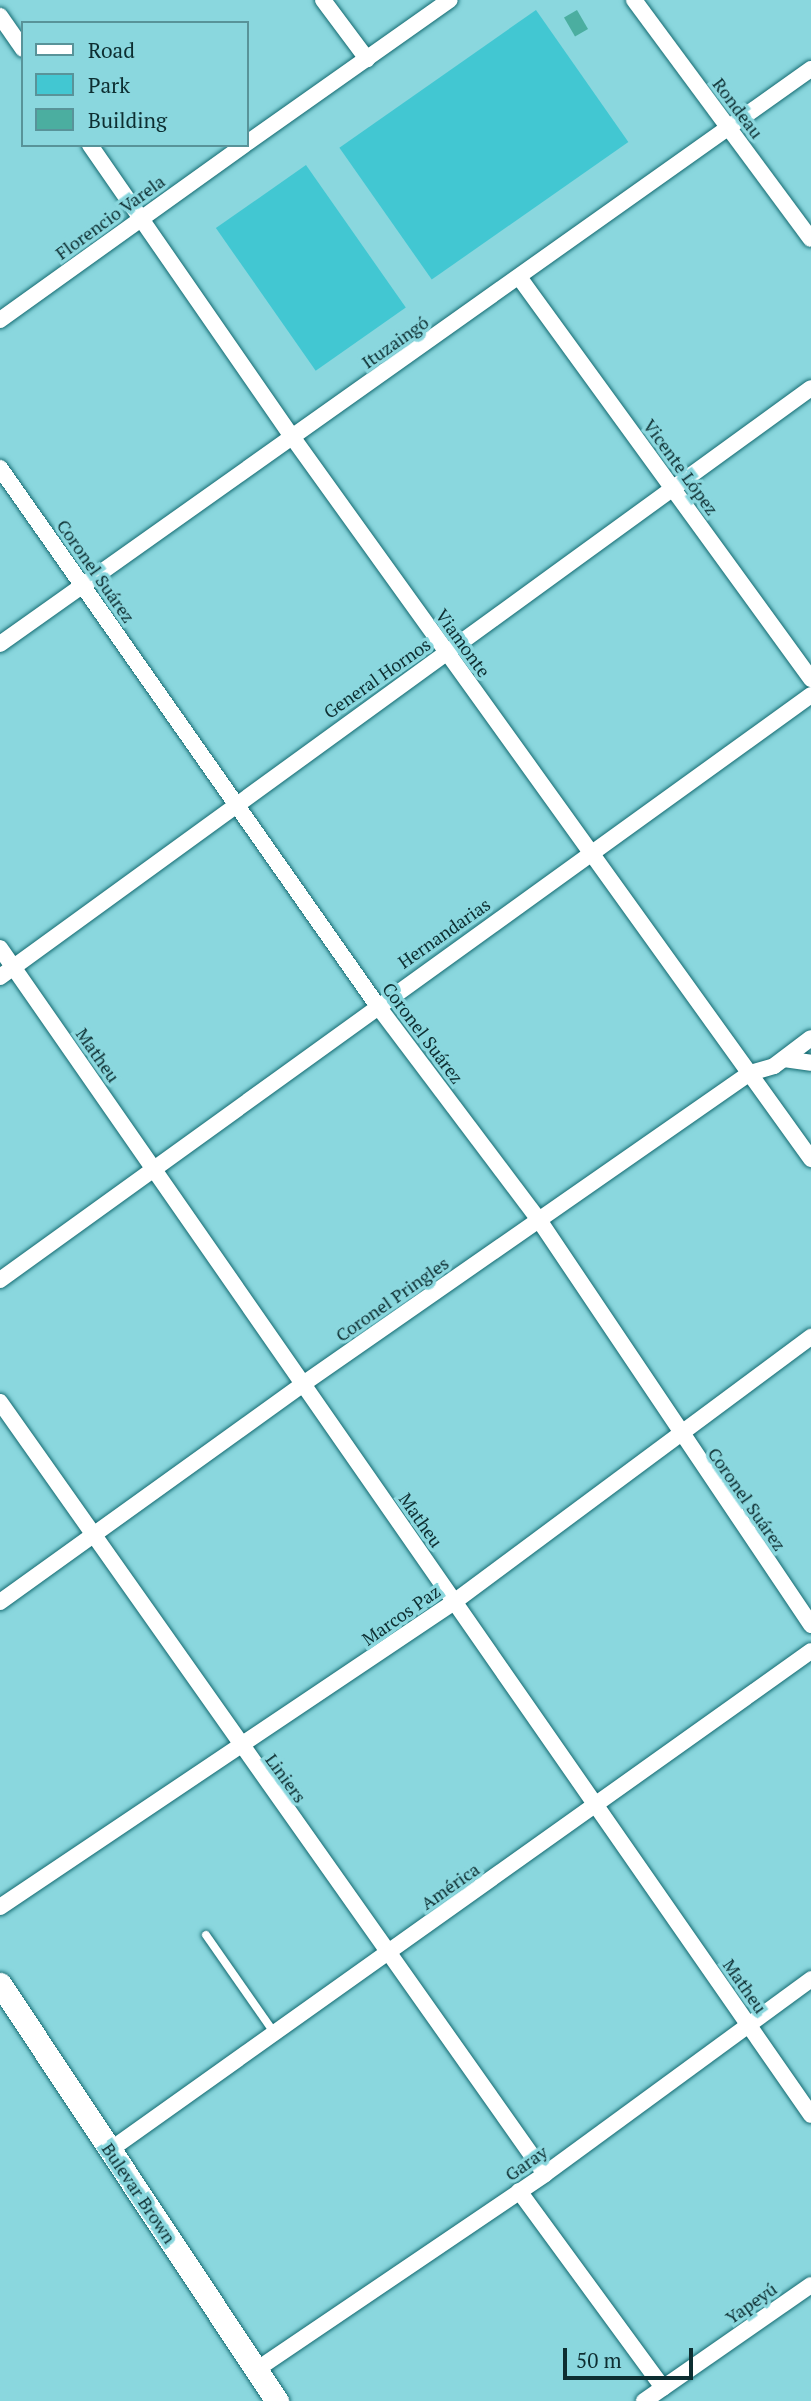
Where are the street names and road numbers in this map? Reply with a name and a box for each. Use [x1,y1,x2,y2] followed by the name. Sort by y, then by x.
[708,73,768,143] street label: Rondeau
[51,170,169,264] street label: Florencio Varela
[357,311,433,373] street label: Ituzaingó
[639,415,723,519] street label: Vicente López
[52,515,140,627] street label: Coronel Suárez
[431,605,495,681] street label: Viamonte
[319,633,435,723] street label: General Hornos
[394,893,494,973] street label: Hernandarias
[378,978,468,1088] street label: Coronel Suárez
[72,1024,124,1086] street label: Matheu
[331,1252,453,1346] street label: Coronel Pringles
[703,1443,791,1555] street label: Coronel Suárez
[395,1489,447,1551] street label: Matheu
[358,1580,444,1650] street label: Marcos Paz
[261,1749,311,1807] street label: Liniers
[416,1858,484,1914] street label: América
[719,1955,771,2017] street label: Matheu
[97,2139,181,2247] street label: Bulevar Brown
[501,2141,551,2185] street label: Garay
[721,2278,781,2328] street label: Yapeyú

